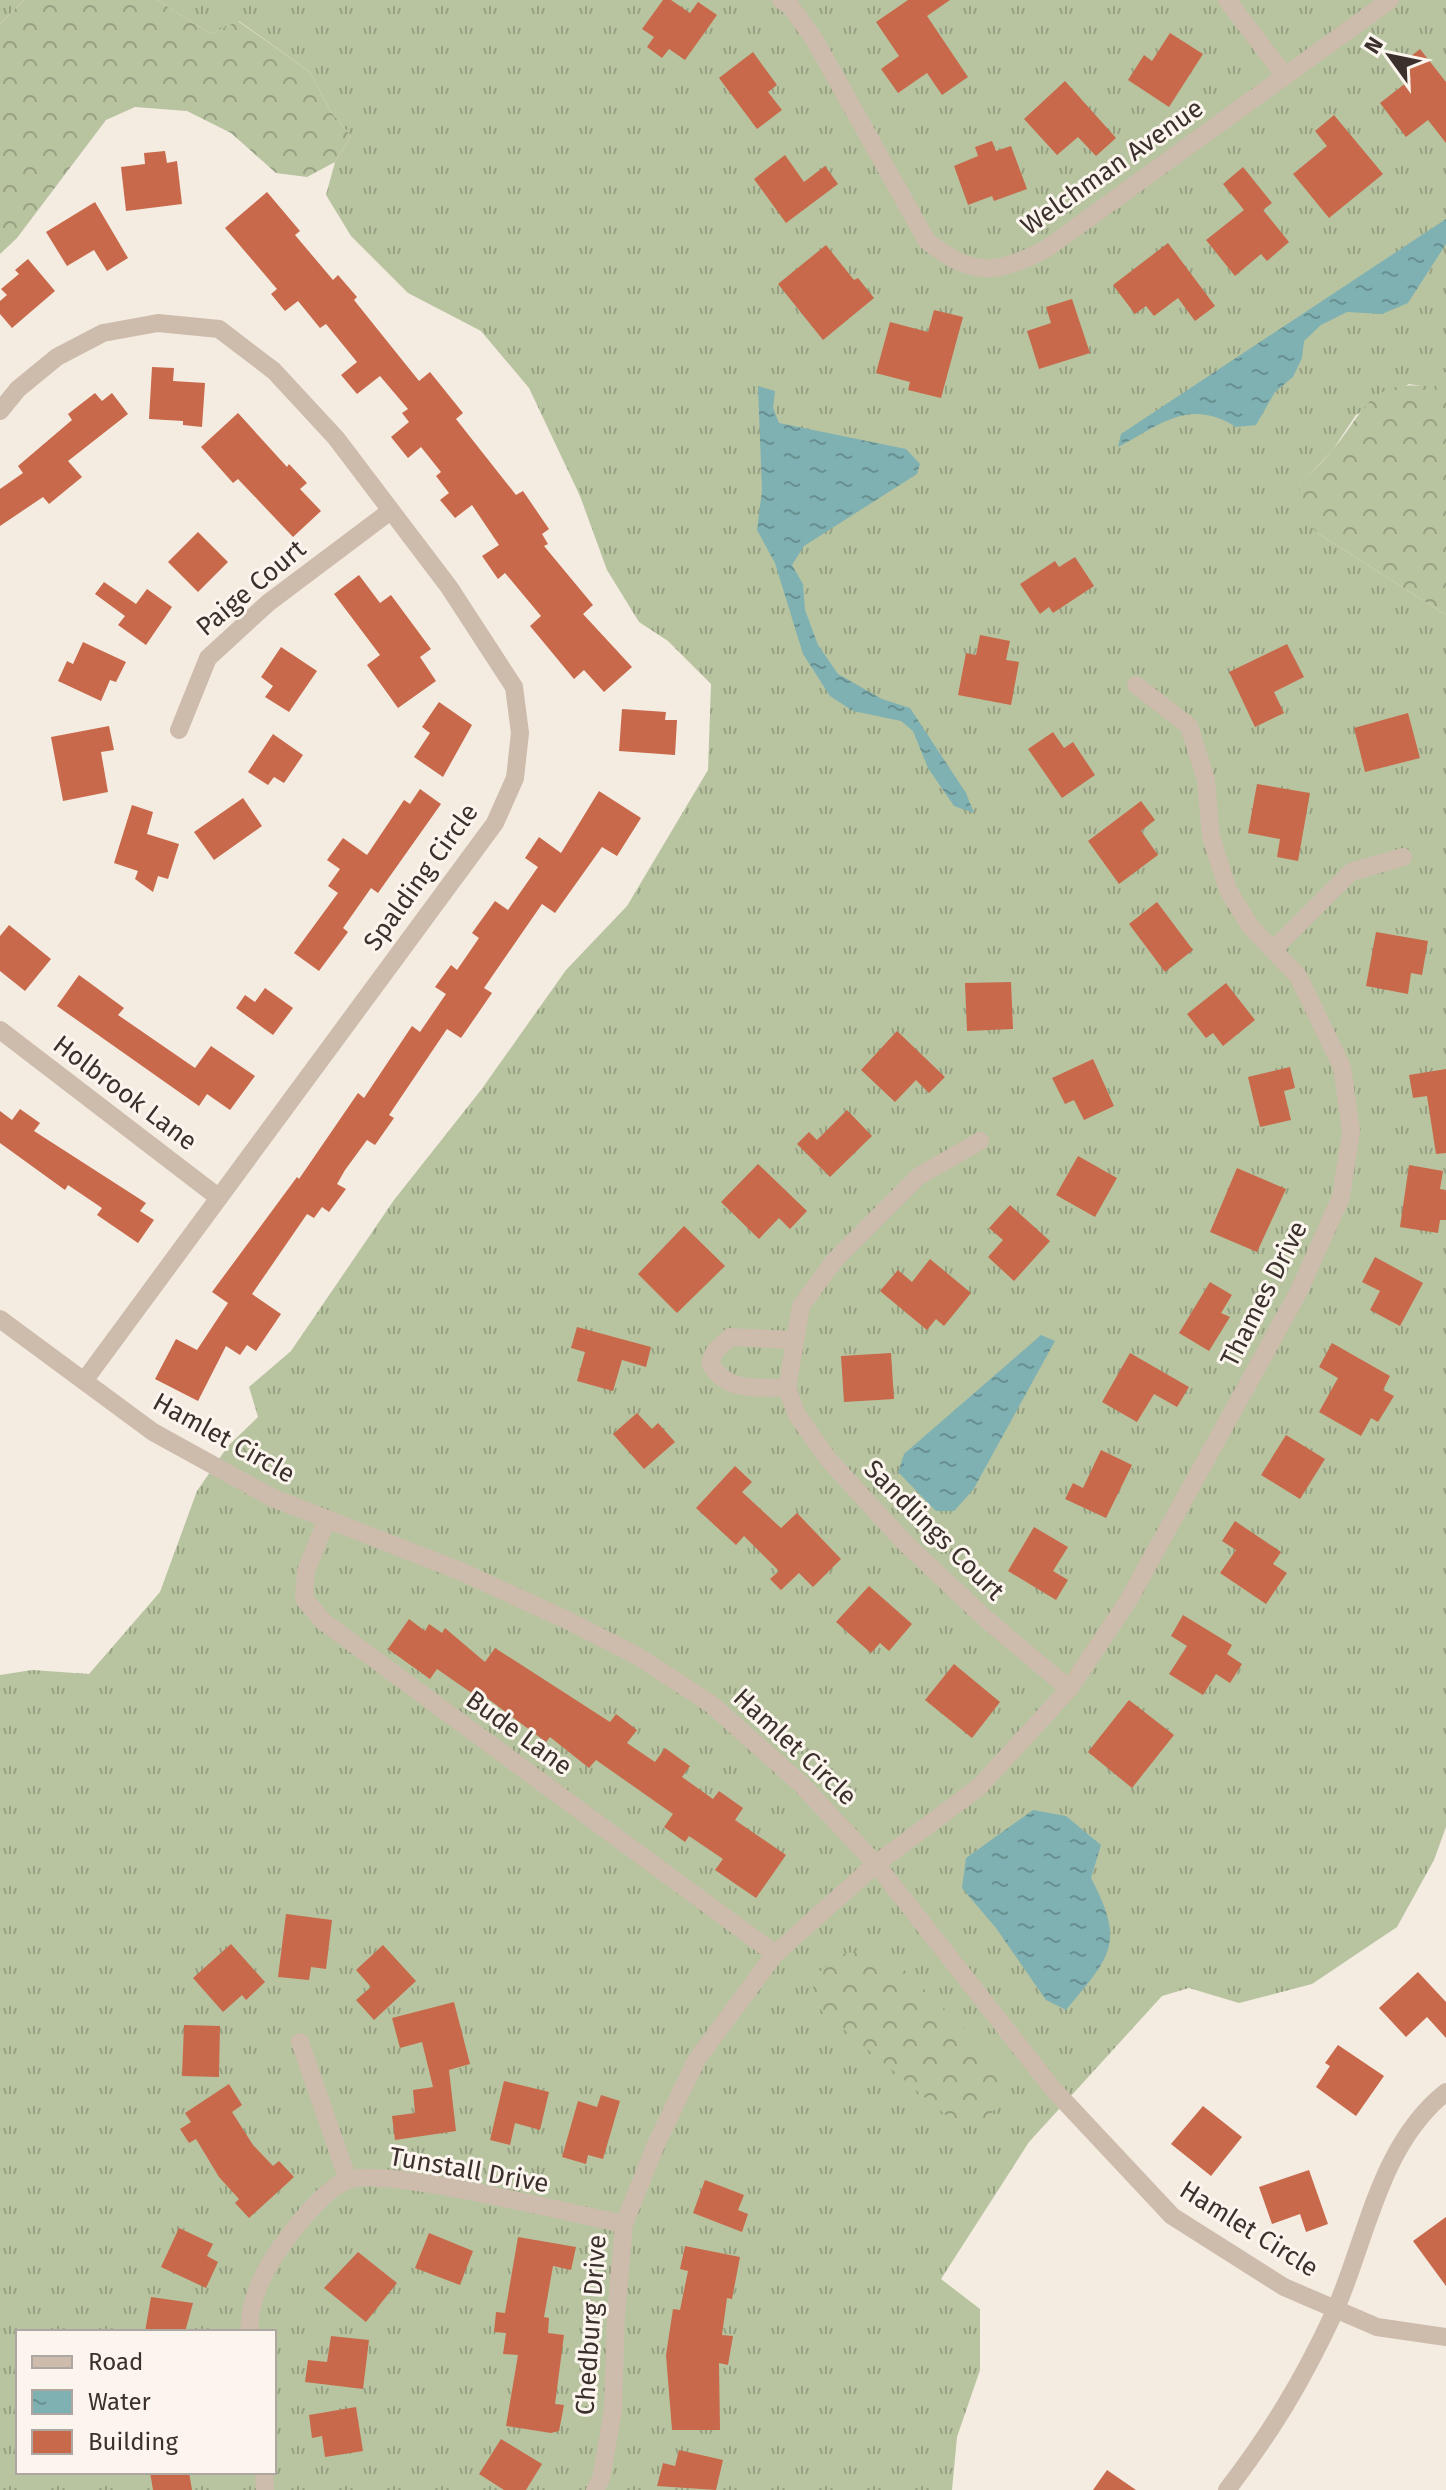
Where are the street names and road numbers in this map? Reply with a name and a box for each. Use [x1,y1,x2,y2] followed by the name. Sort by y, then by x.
[1015,93,1209,241] street label: Welchman Avenue
[190,533,312,643] street label: Paige Court
[357,797,485,957] street label: Spalding Circle
[47,1029,203,1157] street label: Holbrook Lane
[1214,1216,1314,1372] street label: Thames Drive
[148,1386,300,1490] street label: Hamlet Circle
[857,1453,1011,1607] street label: Sandlings Court
[727,1682,863,1812] street label: Hamlet Circle
[460,1684,578,1782] street label: Bude Lane
[387,2141,551,2199] street label: Tunstall Drive
[1174,2174,1324,2284] street label: Hamlet Circle
[569,2234,613,2416] street label: Chedburg Drive

